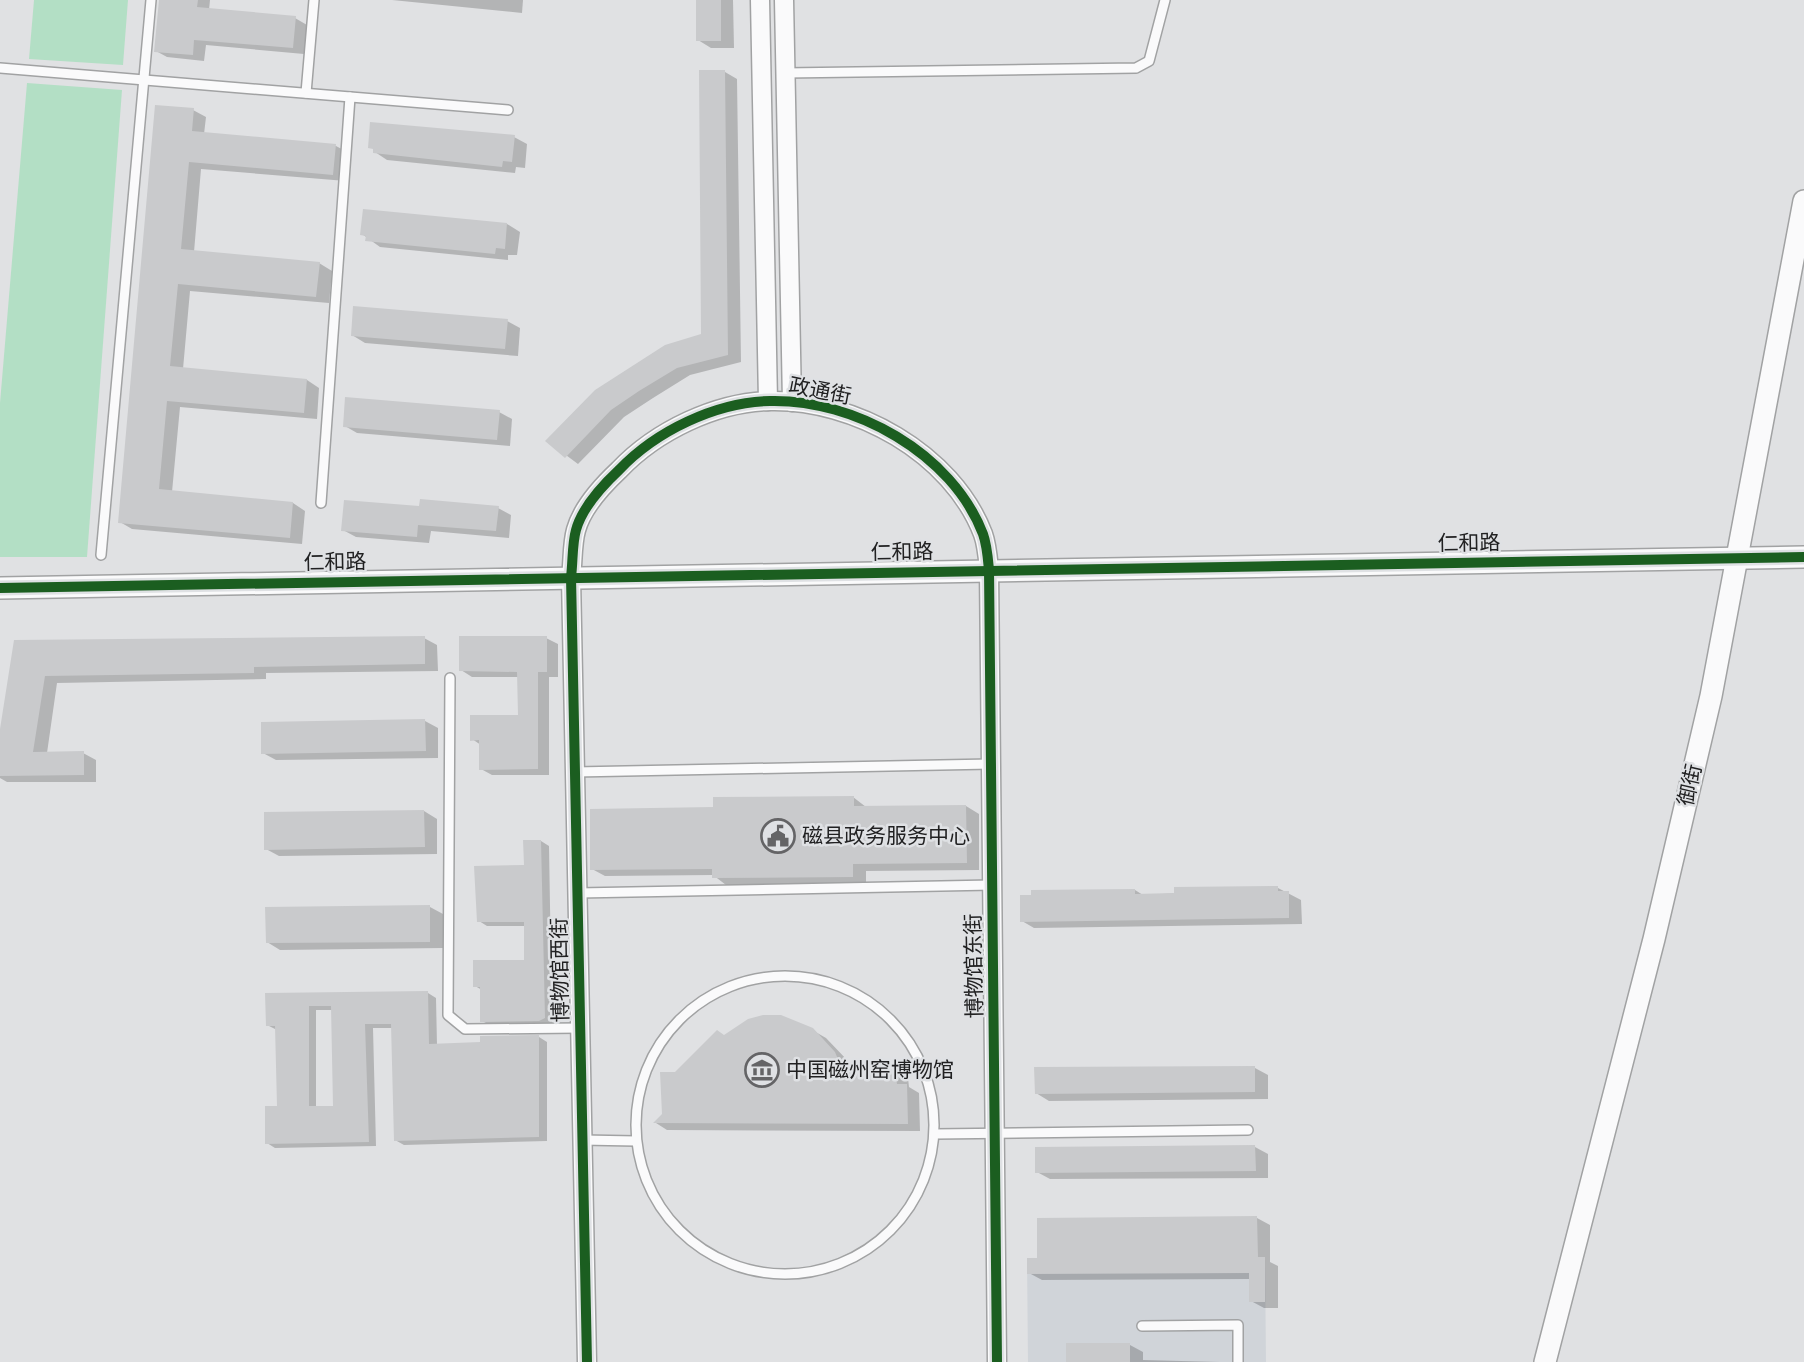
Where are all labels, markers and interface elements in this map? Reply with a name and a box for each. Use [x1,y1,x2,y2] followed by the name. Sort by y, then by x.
[787,372,853,409] street label: 政通街
[1437,529,1501,556] street label: 仁和路
[870,538,934,565] street label: 仁和路
[303,548,367,575] street label: 仁和路
[1673,762,1706,808] street label: 御街
[759,817,797,855] public building icon: 磁县政务服务中心
[802,823,970,848] place label: 磁县政务服务中心
[960,913,987,1019] street label: 博物馆东街
[546,917,573,1023] street label: 博物馆西街
[743,1051,781,1089] museum icon: 中国磁州窑博物馆
[786,1057,954,1082] place label: 中国磁州窑博物馆

